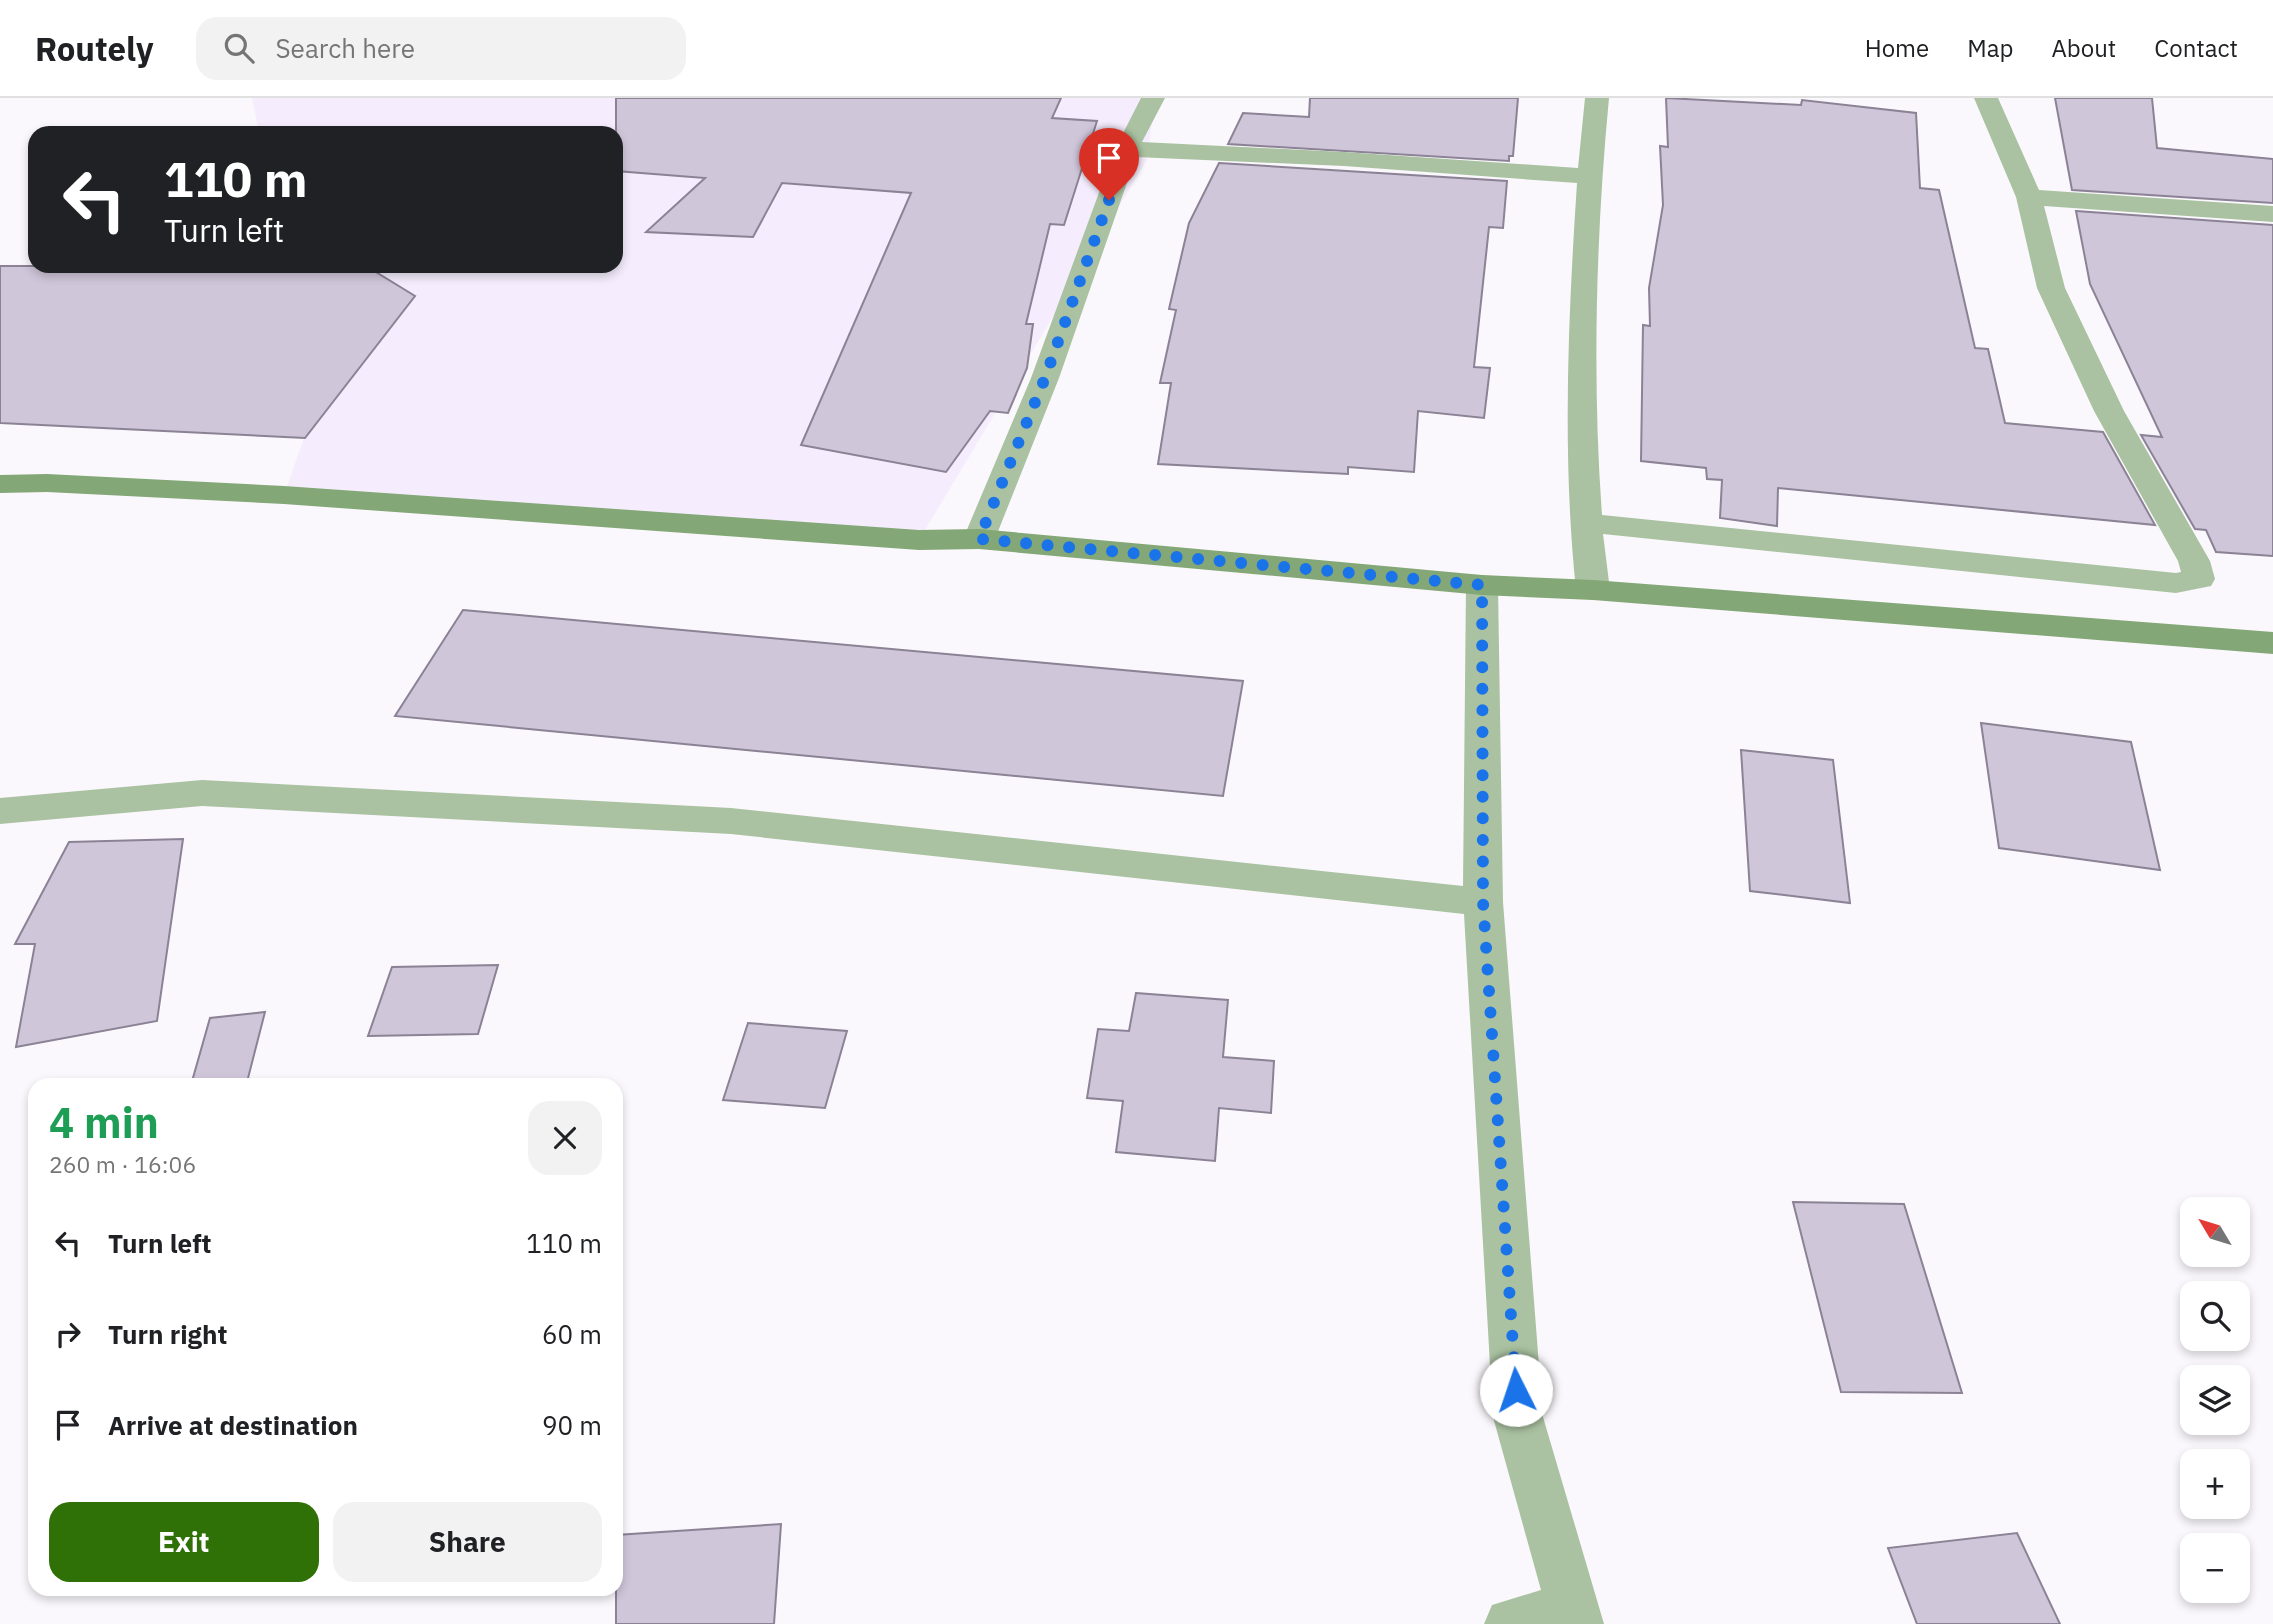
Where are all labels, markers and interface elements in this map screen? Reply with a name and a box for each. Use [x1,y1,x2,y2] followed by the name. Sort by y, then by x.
[196,17,686,80] search box
[35,27,154,70] text: Routely
[220,29,258,67] icon: search
[276,31,415,65] text: Search here
[1865,32,1929,64] text: Home
[1967,32,2013,64] text: Map
[2051,32,2116,64] text: About
[2154,32,2238,64] text: Contact
[1079,128,1139,200] pin
[1090,139,1128,177] icon: arrive
[164,147,308,210] text: 110 m
[49,154,140,245] icon: left
[164,209,284,251] text: Turn left
[49,1095,159,1150] text: 4 min
[528,1101,602,1175] button: close
[49,1149,196,1179] text: 260 m · 16:06
[2180,1197,2250,1267] north arrow
[2180,1197,2250,1603] map controls
[49,1224,87,1262] icon: left
[108,1226,211,1260] text: Turn left
[526,1226,602,1260] text: 110 m
[2180,1281,2250,1351] button: search
[49,1315,87,1353] icon: right
[108,1317,227,1351] text: Turn right
[542,1317,602,1351] text: 60 m
[1479,1353,1553,1427] position arrow
[2180,1365,2250,1435] button: layers
[49,1406,87,1444] icon: arrive
[108,1408,358,1442] text: Arrive at destination
[542,1408,602,1442] text: 90 m
[2180,1449,2250,1519] button: +
[49,1502,319,1582] button: Exit
[333,1502,602,1582] button: Share
[2180,1533,2250,1603] button: −

